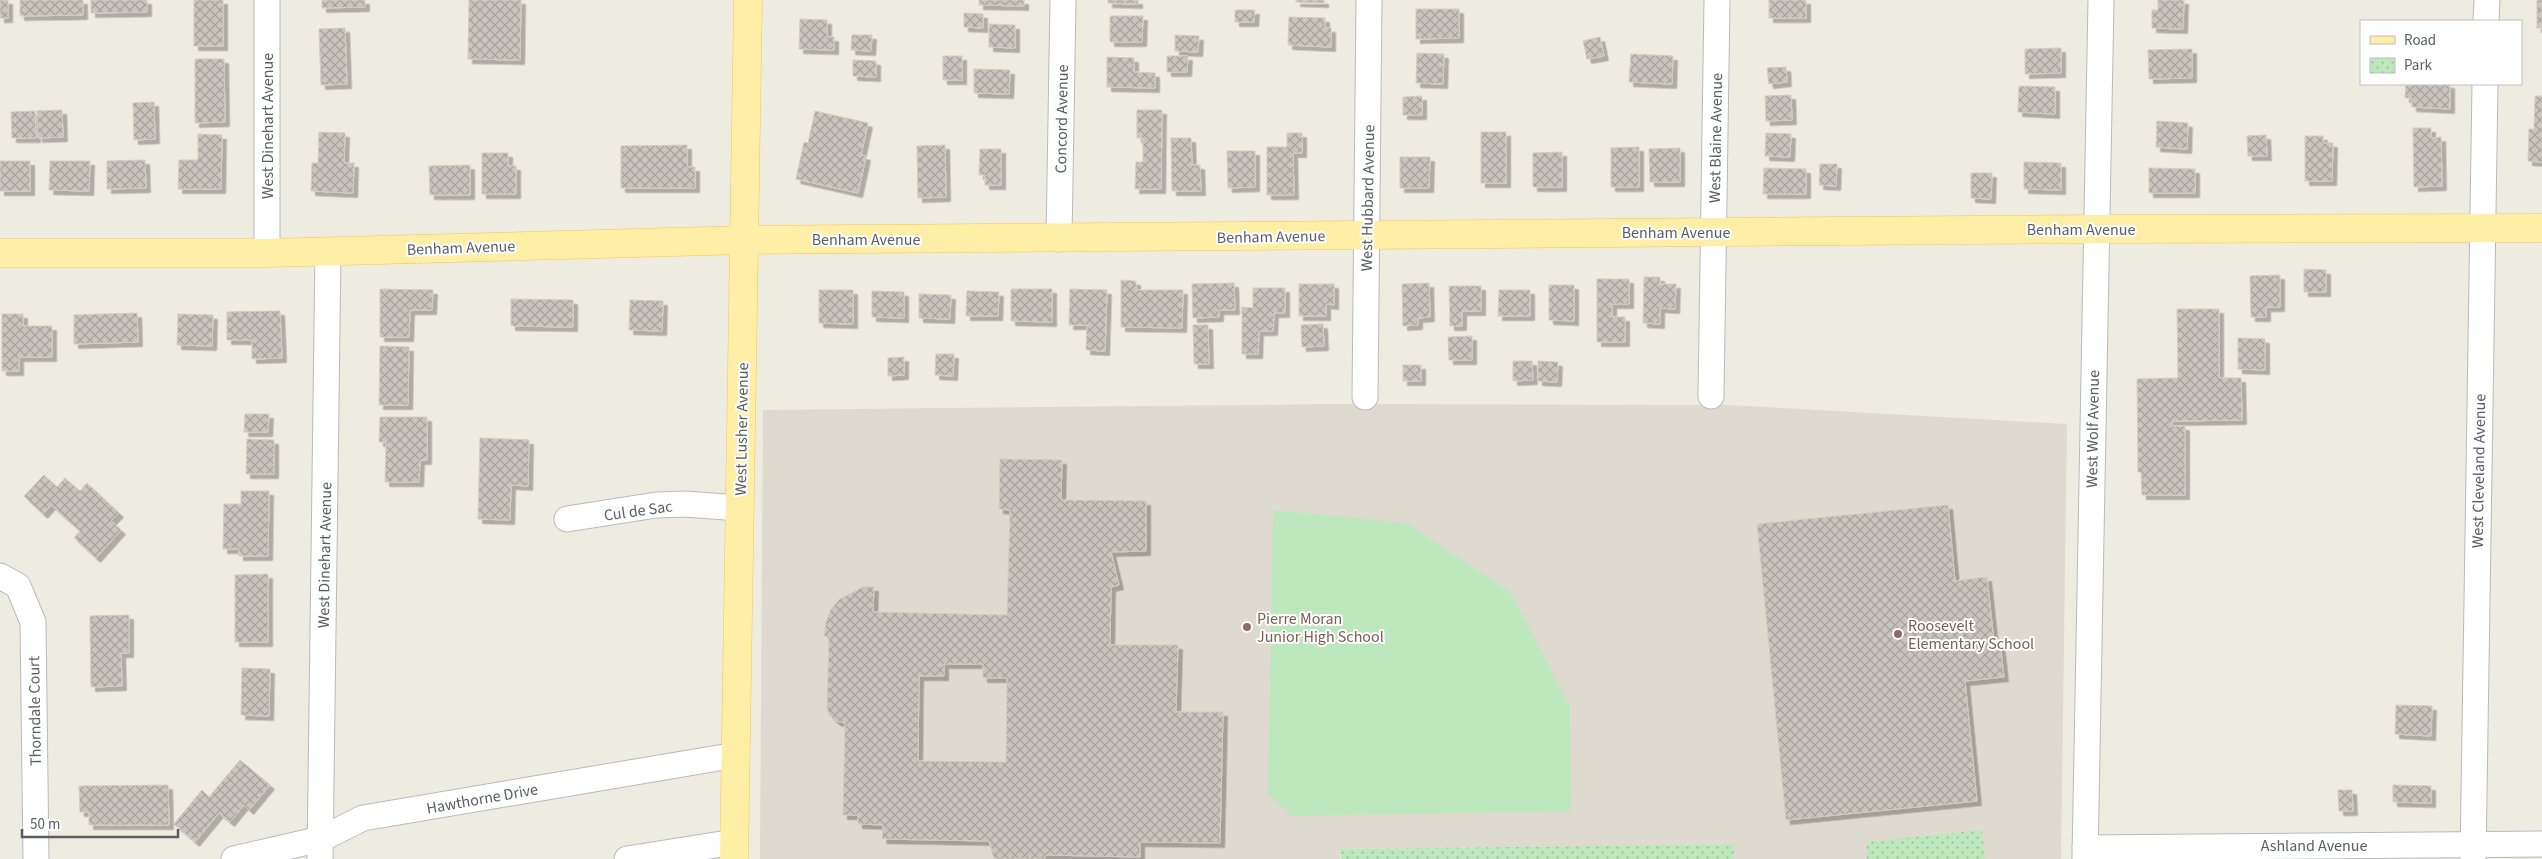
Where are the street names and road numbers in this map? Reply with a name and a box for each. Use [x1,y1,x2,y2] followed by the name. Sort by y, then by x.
[257,53,279,199] street label: West Dinehart Avenue
[1050,64,1074,174] street label: Concord Avenue
[1704,73,1728,203] street label: West Blaine Avenue
[1356,124,1380,272] street label: West Hubbard Avenue
[2027,219,2135,241] street label: Benham Avenue
[1622,222,1730,244] street label: Benham Avenue
[1217,225,1326,249] street label: Benham Avenue
[812,229,920,251] street label: Benham Avenue
[406,235,516,261] street label: Benham Avenue
[730,362,754,496] street label: West Lusher Avenue
[2081,370,2105,488] street label: West Wolf Avenue
[2467,394,2491,548] street label: West Cleveland Avenue
[313,482,337,628] street label: West Dinehart Avenue
[602,495,674,527] street label: Cul de Sac
[23,655,47,766] street label: Thorndale Court
[425,778,540,820] street label: Hawthorne Drive
[2261,835,2367,857] street label: Ashland Avenue

